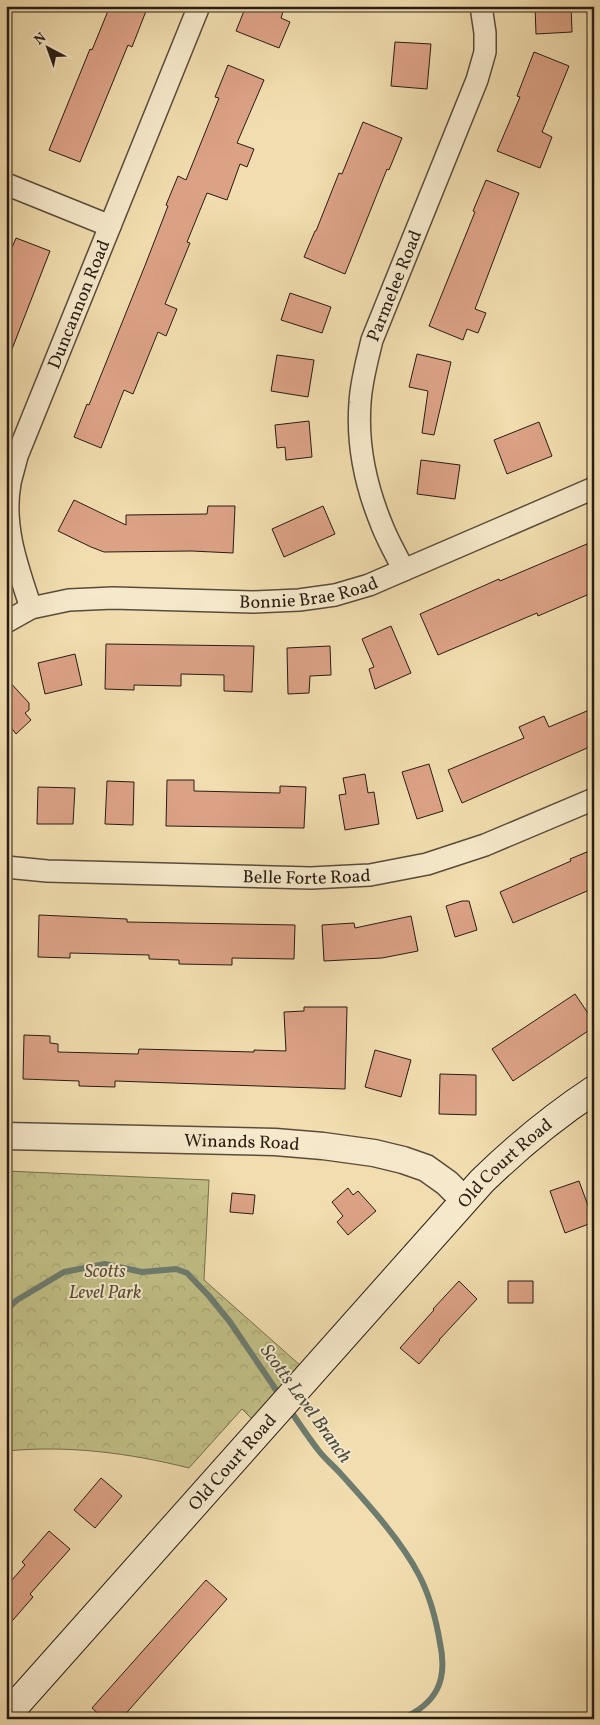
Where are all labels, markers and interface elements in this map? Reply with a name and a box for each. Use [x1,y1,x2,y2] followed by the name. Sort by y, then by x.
[22,22,72,72] north arrow
[30,29,51,50] text: N
[362,227,429,346] street label: Parmelee Road
[43,236,117,373] street label: Duncannon Road
[239,571,383,616] street label: Bonnie Brae Road
[242,864,371,892] street label: Belle Forte Road
[452,1113,558,1214] street label: Old Court Road
[184,1129,301,1158] street label: Winands Road
[69,1260,141,1306] park label: Scotts Level Park
[253,1340,357,1469] water label: Scotts Level Branch
[183,1409,283,1517] street label: Old Court Road

